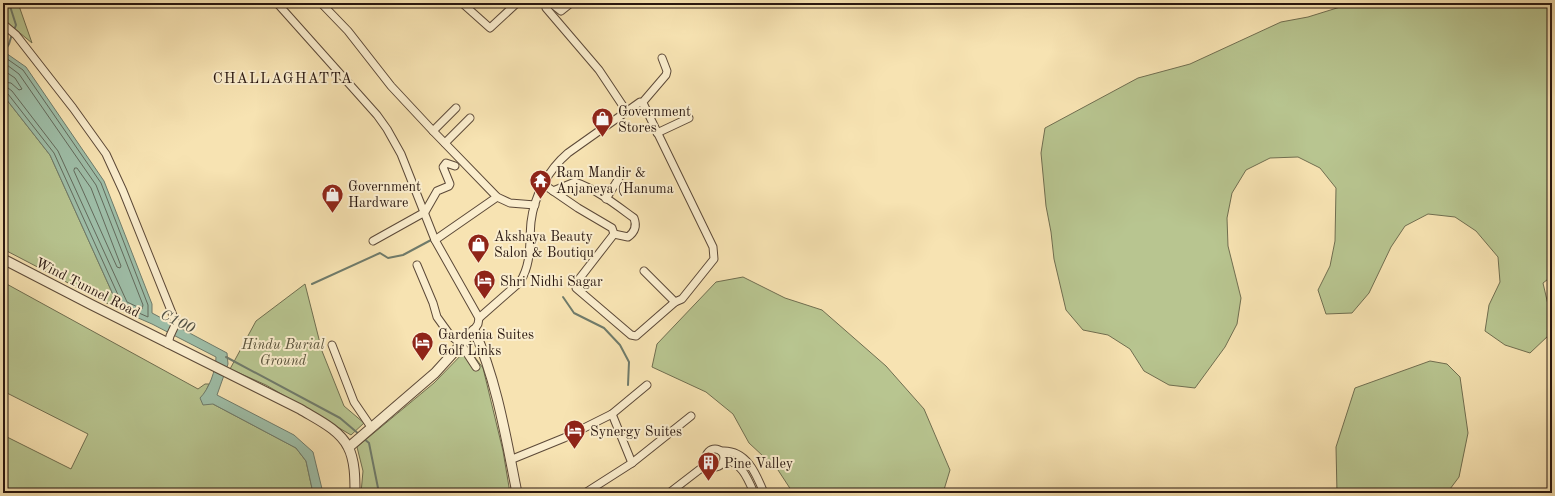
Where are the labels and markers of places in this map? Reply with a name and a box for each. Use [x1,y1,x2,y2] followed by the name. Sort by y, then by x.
[618,105,691,135] place label: Government Stores
[589,106,615,139] shop icon: Government Stores
[556,166,674,196] place label: Ram Mandir & Anjaneya (Hanuma
[528,167,554,200] temple icon: Ram Mandir & Anjaneya (Hanuma
[348,180,421,210] place label: Government Hardware
[319,181,345,214] shop icon: Government Hardware
[494,230,595,260] place label: Akshaya Beauty Salon & Boutiqu
[465,231,491,264] shop icon: Akshaya Beauty Salon & Boutiqu
[471,268,497,301] hotel icon: Shri Nidhi Sagar
[500,275,603,289] place label: Shri Nidhi Sagar
[438,328,534,358] place label: Gardenia Suites Golf Links
[410,329,436,362] hotel icon: Gardenia Suites Golf Links
[561,418,587,451] hotel icon: Synergy Suites
[590,425,682,439] place label: Synergy Suites
[696,450,722,483] building icon: Pine Valley
[724,457,794,471] place label: Pine Valley

